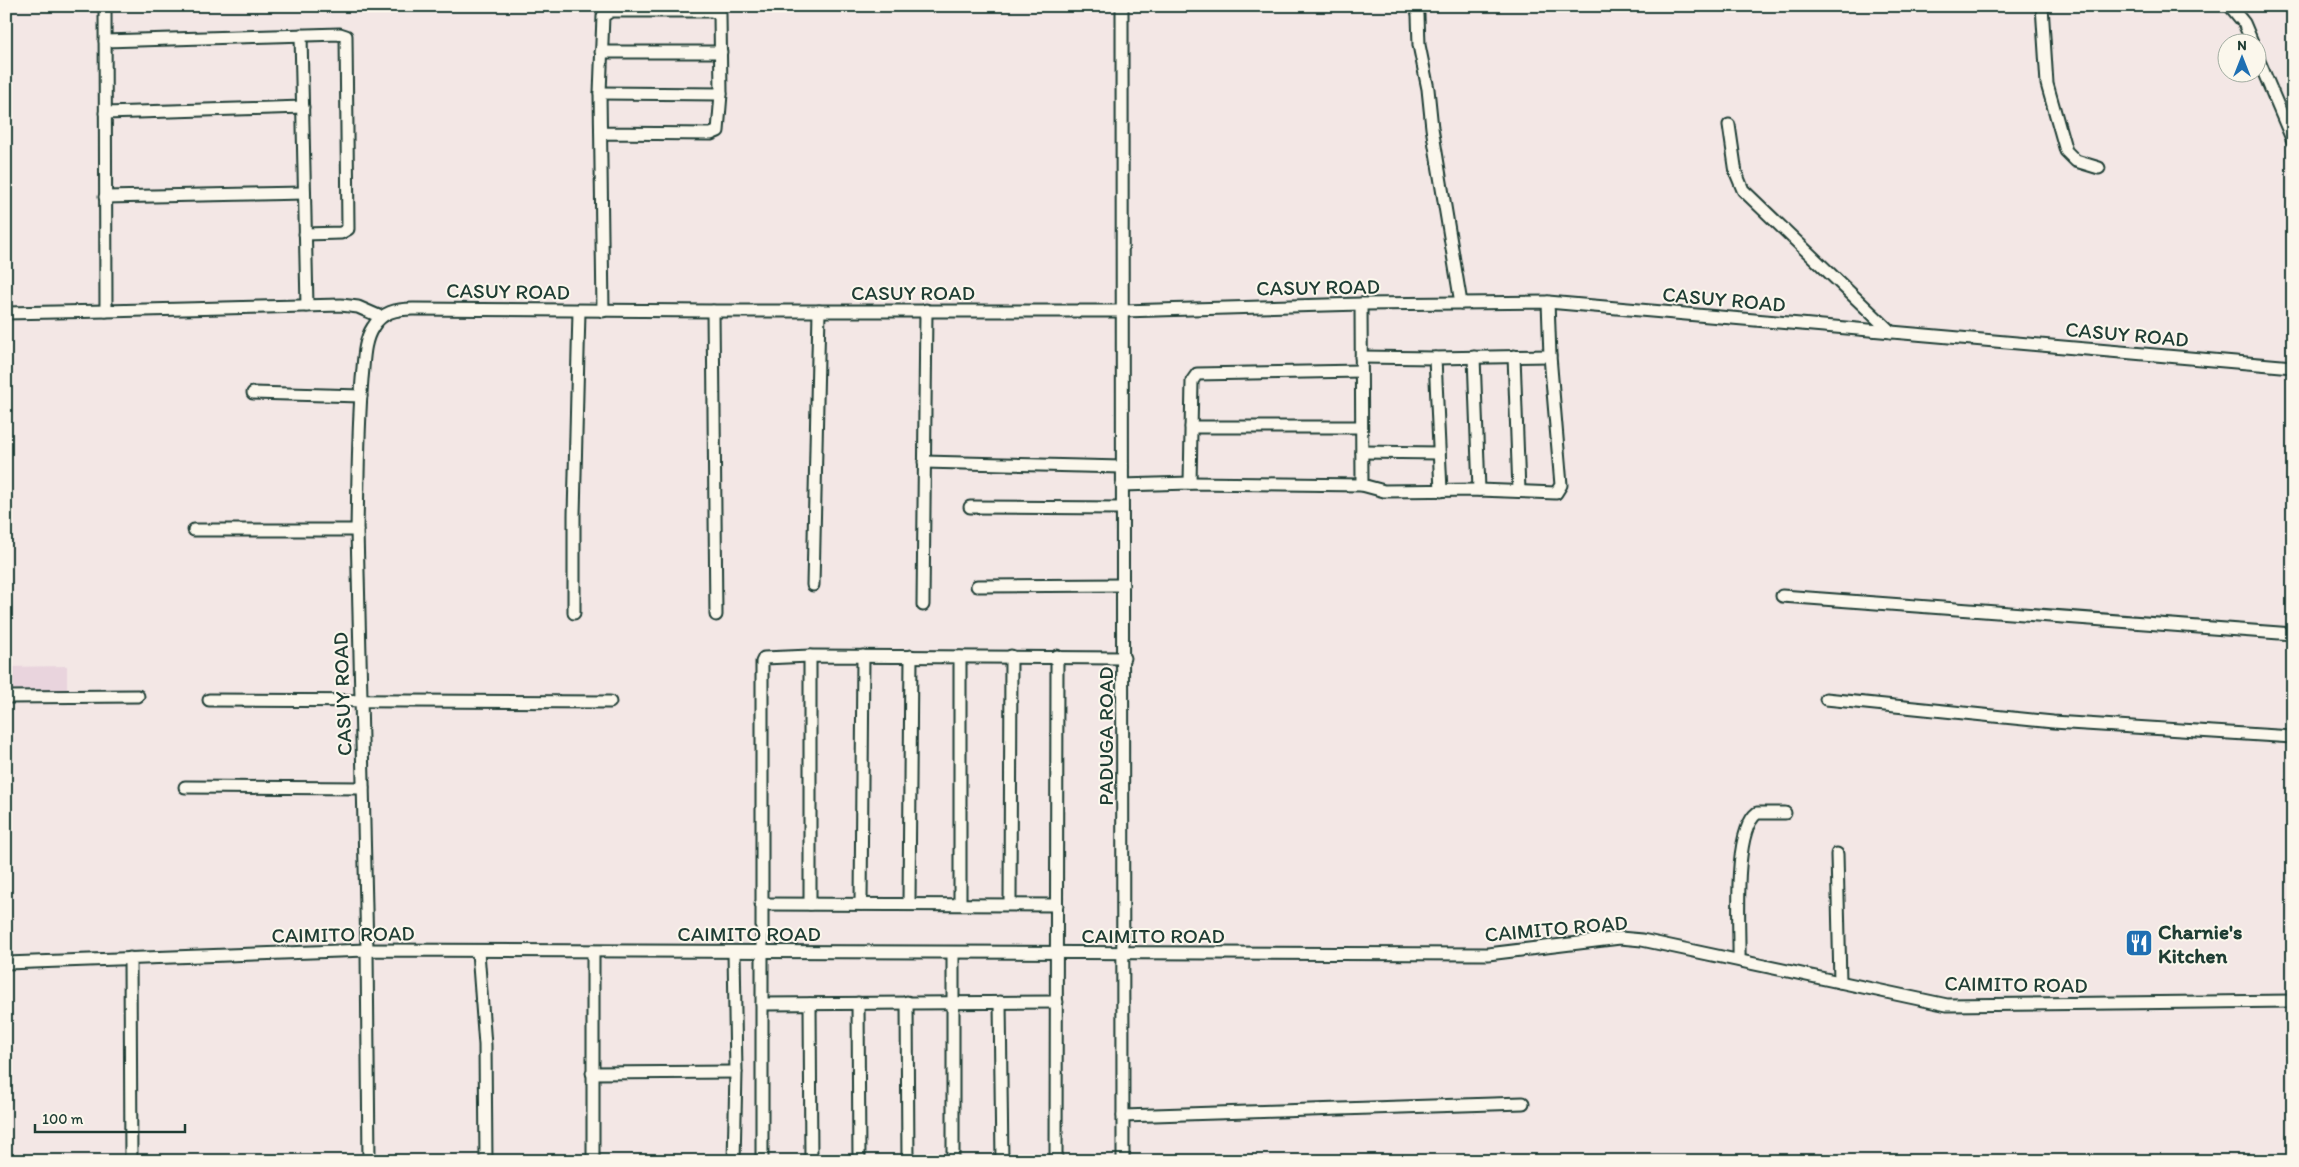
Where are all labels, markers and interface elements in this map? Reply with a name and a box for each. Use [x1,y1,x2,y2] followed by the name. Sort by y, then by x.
[2216,32,2266,82] north arrow
[2237,37,2247,54] text: N
[1256,273,1380,301] street label: CASUY ROAD
[446,277,570,305] street label: CASUY ROAD
[851,280,975,305] street label: CASUY ROAD
[1661,281,1787,317] street label: CASUY ROAD
[2064,316,2190,352] street label: CASUY ROAD
[327,632,357,756] street label: CASUY ROAD
[1093,666,1118,806] street label: PADUGA ROAD
[1483,909,1629,947] street label: CAIMITO ROAD
[2158,919,2242,968] place label: Charnie's Kitchen
[271,920,415,948] street label: CAIMITO ROAD
[677,921,821,946] street label: CAIMITO ROAD
[1081,923,1225,948] street label: CAIMITO ROAD
[2124,928,2154,958] restaurant icon: Charnie's Kitchen
[1944,970,2088,998] street label: CAIMITO ROAD
[35,1102,185,1134] scale bar
[42,1110,84,1128] text: 100 m

